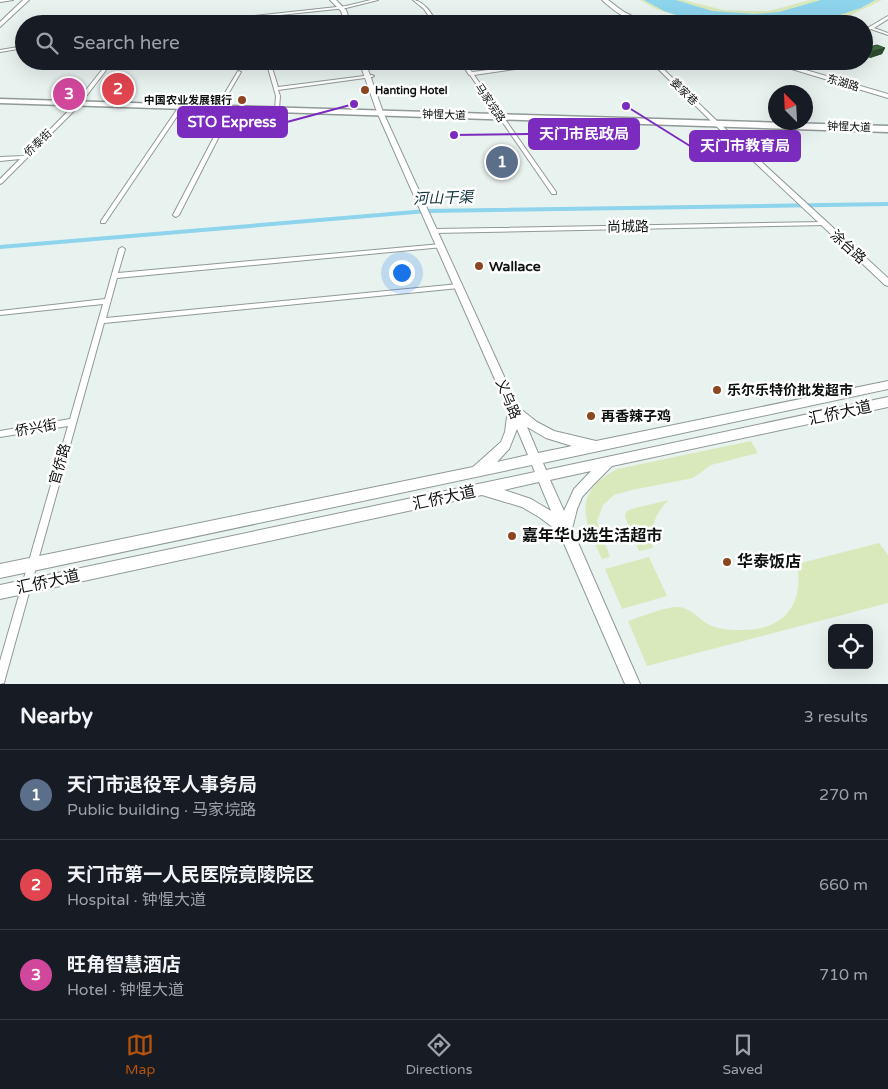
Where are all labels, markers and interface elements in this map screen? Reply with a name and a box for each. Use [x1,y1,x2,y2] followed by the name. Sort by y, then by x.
[15,15,873,70] search box
[33,29,61,57] icon: search
[73,32,180,54] text: Search here
[102,70,134,108] pin: 2
[825,72,861,94] street label: 东湖路
[53,75,85,113] pin: 3
[668,76,700,108] street label: 姜家巷
[472,81,508,125] street label: 马家垸路
[359,84,371,96] marker: Hanting Hotel
[375,84,448,98] place label: Hanting Hotel
[768,85,813,130] north arrow
[144,94,232,107] place label: 中国农业发展银行
[236,94,248,106] marker: 中国农业发展银行
[178,107,287,137] callout: STO Express
[422,108,466,122] street label: 钟惺大道
[187,113,277,132] text: STO Express
[529,119,639,149] callout: 天门市民政局
[827,120,871,134] street label: 钟惺大道
[539,125,629,143] text: 天门市民政局
[22,127,54,159] street label: 侨泰街
[690,131,800,161] callout: 天门市教育局
[700,137,790,155] text: 天门市教育局
[486,143,518,181] pin: 1
[413,188,475,208] water label: 河山干渠
[607,218,649,236] street label: 尚城路
[827,227,869,267] street label: 涂台路
[489,258,541,275] place label: Wallace
[389,260,415,286] your location
[473,260,485,272] marker: Wallace
[492,376,524,422] street label: 义乌路
[727,382,853,399] place label: 乐尔乐特价批发超市
[711,384,723,396] marker: 乐尔乐特价批发超市
[807,397,873,429] street label: 汇侨大道
[601,408,671,425] place label: 再香辣子鸡
[585,410,597,422] marker: 再香辣子鸡
[14,416,58,440] street label: 侨兴街
[46,441,74,487] street label: 官侨路
[411,482,477,514] street label: 汇侨大道
[522,526,662,546] place label: 嘉年华U选生活超市
[506,530,518,542] marker: 嘉年华U选生活超市
[737,552,801,572] place label: 华泰饭店
[721,556,733,568] marker: 华泰饭店
[15,566,81,598] street label: 汇侨大道
[828,624,873,669] map controls
[828,624,873,669] button: locate
[20,704,93,729] text: Nearby
[804,707,868,727] text: 3 results
[67,774,257,796] text: 天门市退役军人事务局
[31,785,41,805] text: 1
[819,785,868,805] text: 270 m
[67,800,256,820] text: Public building · 马家垸路
[67,864,314,886] text: 天门市第一人民医院竟陵院区
[31,875,41,895] text: 2
[819,875,868,895] text: 660 m
[67,890,206,910] text: Hospital · 钟惺大道
[67,954,181,976] text: 旺角智慧酒店
[31,965,41,985] text: 3
[819,965,868,985] text: 710 m
[67,980,184,1000] text: Hotel · 钟惺大道
[125,1031,155,1078] tab: Map
[405,1031,472,1078] tab: Directions
[722,1031,763,1078] tab: Saved

